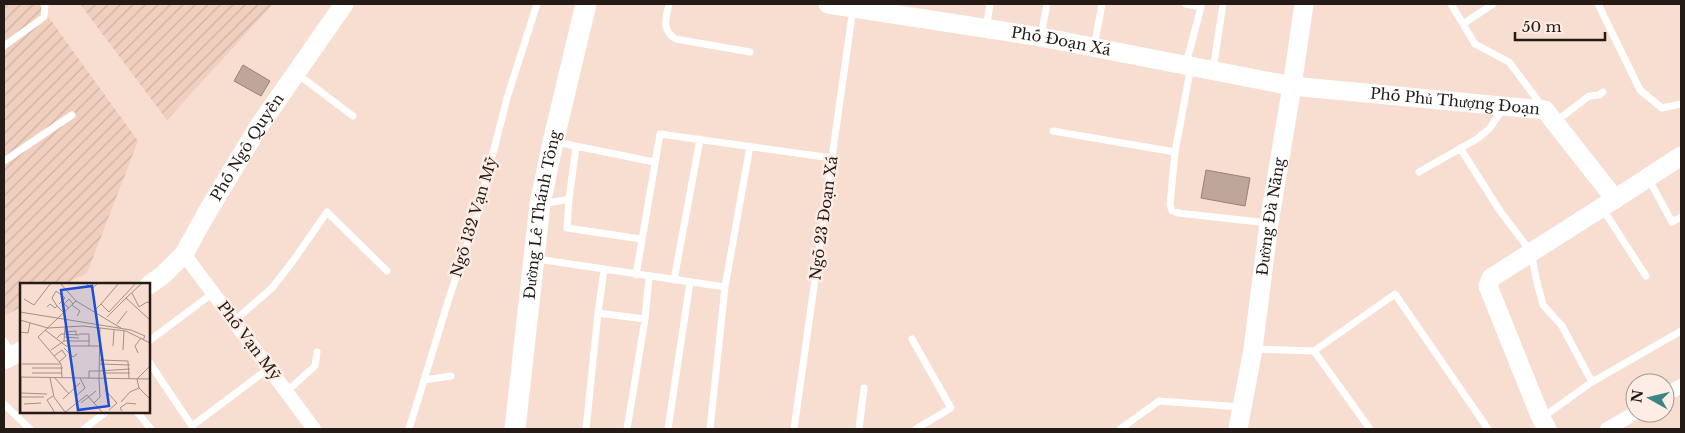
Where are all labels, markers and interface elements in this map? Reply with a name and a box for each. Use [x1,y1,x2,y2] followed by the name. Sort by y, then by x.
[1515,10,1605,42] scale bar
[1522,17,1562,36] text: 50 m
[1010,23,1113,60] street label: Phố Đoạn Xá
[1369,83,1541,118] street label: Phố Phủ Thượng Đoạn
[206,90,288,204] street label: Phố Ngô Quyền
[519,127,565,300] street label: Đường Lê Thánh Tông
[446,154,501,279] street label: Ngõ 132 Vạn Mỹ
[805,154,842,281] street label: Ngõ 23 Đoạn Xá
[1252,155,1289,277] street label: Đường Đà Nẵng
[20,283,150,413] inset map
[213,297,286,384] street label: Phố Vạn Mỹ
[1625,373,1675,423] north arrow
[1627,388,1647,404] text: N

